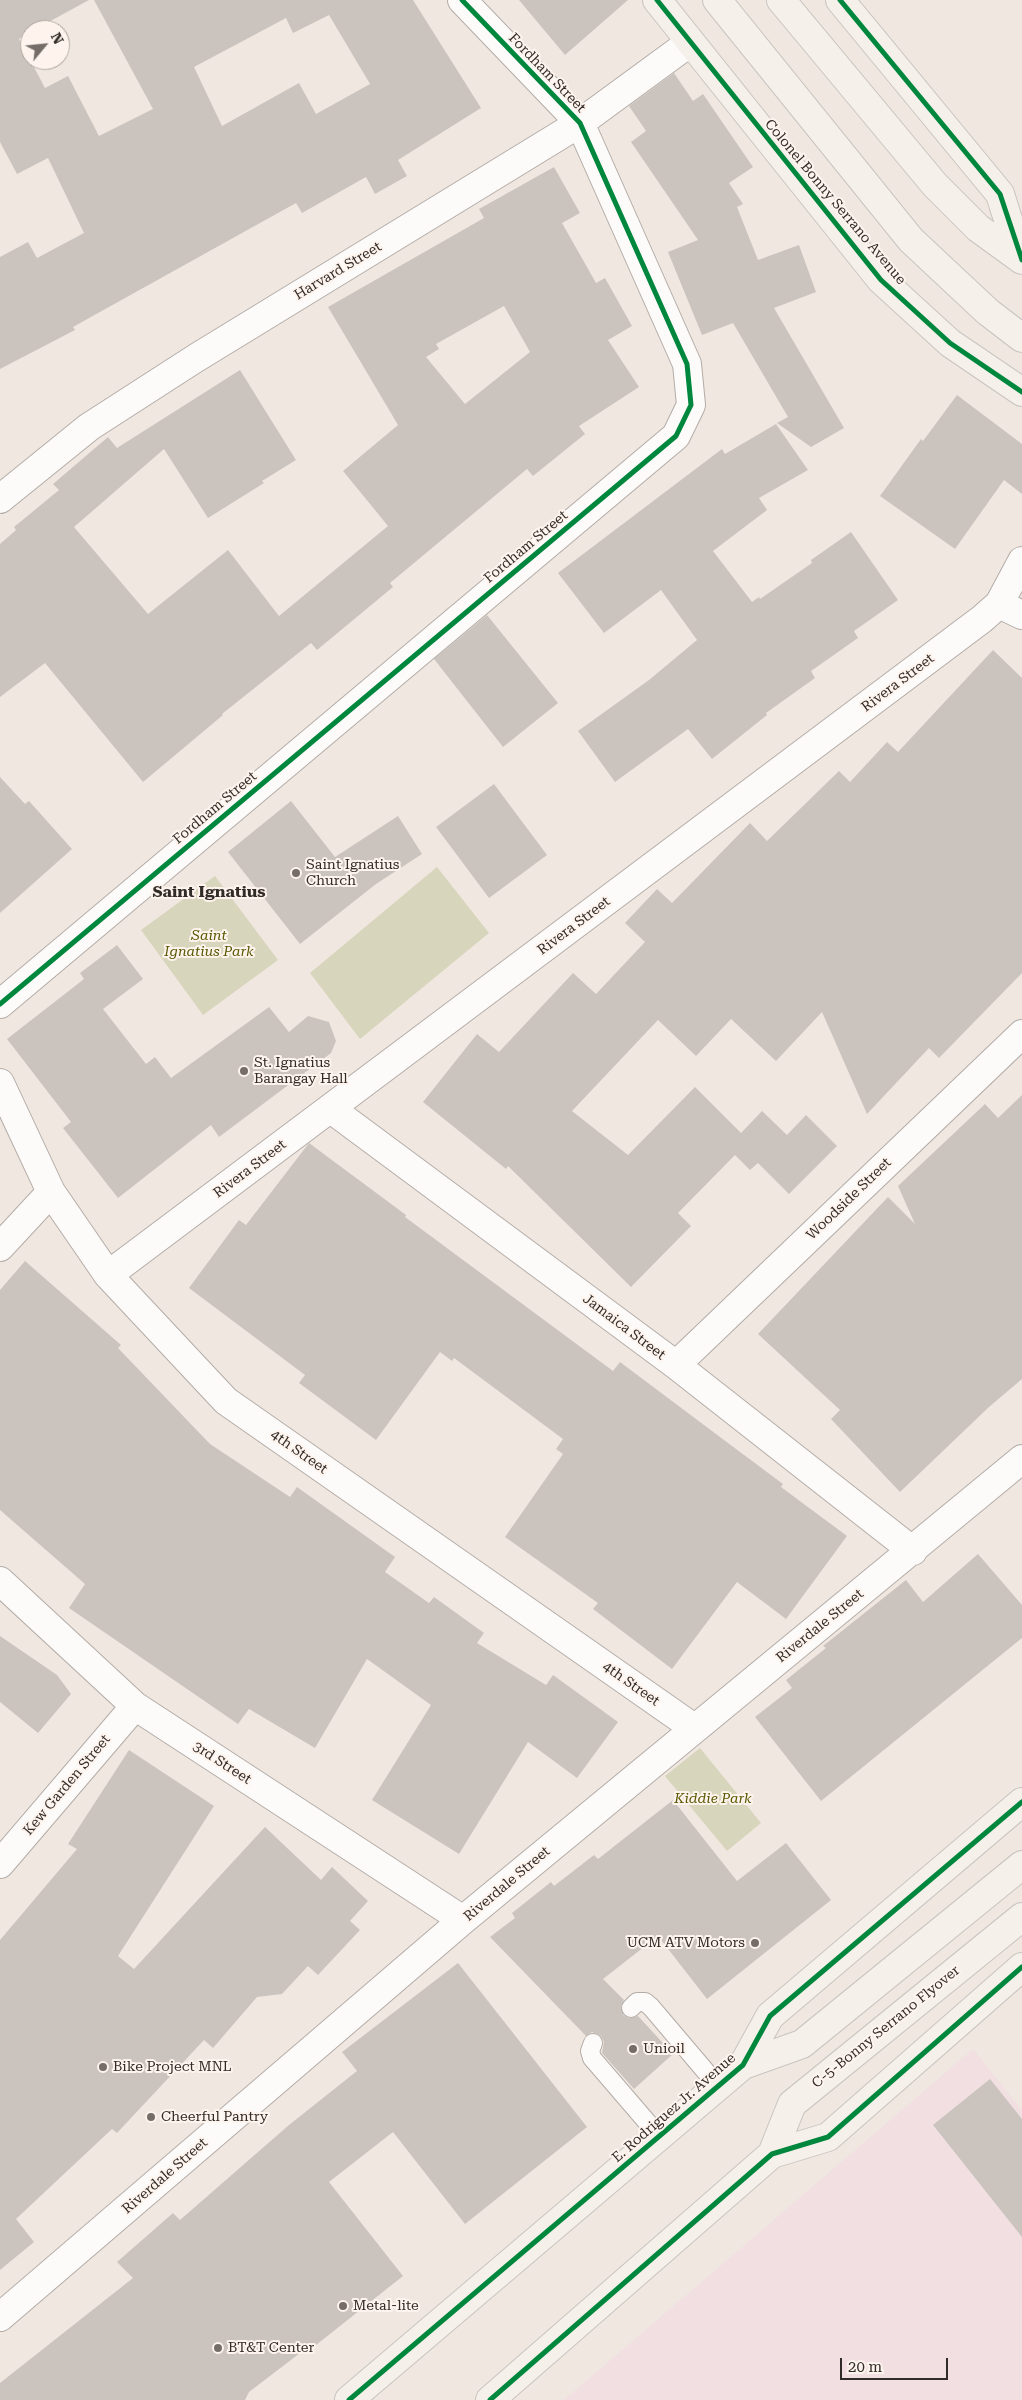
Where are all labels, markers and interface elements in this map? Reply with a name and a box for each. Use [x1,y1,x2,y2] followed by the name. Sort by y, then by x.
[20,20,70,70] north arrow
[48,30,67,47] text: N
[505,30,589,116] street label: Fordham Street
[761,116,909,288] street label: Colonel Bonny Serrano Avenue
[291,238,385,304] street label: Harvard Street
[481,507,571,587] street label: Fordham Street
[858,650,938,716] street label: Rivera Street
[170,768,260,848] street label: Fordham Street
[306,857,399,890] place label: Saint Ignatius Church
[290,867,302,879] marker: Saint Ignatius Church
[152,882,266,902] district label: Saint Ignatius
[534,893,614,959] street label: Rivera Street
[164,928,254,960] park label: Saint Ignatius Park
[254,1055,348,1088] place label: St. Ignatius Barangay Hall
[238,1065,250,1077] marker: St. Ignatius Barangay Hall
[210,1136,290,1202] street label: Rivera Street
[803,1154,895,1244] street label: Woodside Street
[579,1290,669,1364] street label: Jamaica Street
[267,1426,331,1478] street label: 4th Street
[773,1586,867,1666] street label: Riverdale Street
[599,1658,663,1710] street label: 4th Street
[20,1731,114,1839] street label: Kew Garden Street
[190,1738,254,1788] street label: 3rd Street
[674,1791,752,1807] park label: Kiddie Park
[460,1843,554,1925] street label: Riverdale Street
[627,1935,745,1951] place label: UCM ATV Motors
[749,1937,761,1949] marker: UCM ATV Motors
[809,1962,963,2092] street label: C-5-Bonny Serrano Flyover
[643,2041,685,2057] place label: Unioil
[627,2043,639,2055] marker: Unioil
[609,2050,739,2166] street label: E. Rodriguez Jr. Avenue
[113,2059,231,2075] place label: Bike Project MNL
[97,2061,109,2073] marker: Bike Project MNL
[161,2109,268,2125] place label: Cheerful Pantry
[145,2111,157,2123] marker: Cheerful Pantry
[119,2134,211,2218] street label: Riverdale Street
[353,2298,419,2314] place label: Metal-lite
[337,2300,349,2312] marker: Metal-lite
[228,2340,314,2356] place label: BT&T Center
[212,2342,224,2354] marker: BT&T Center
[842,2348,950,2380] scale bar
[848,2358,882,2376] text: 20 m

